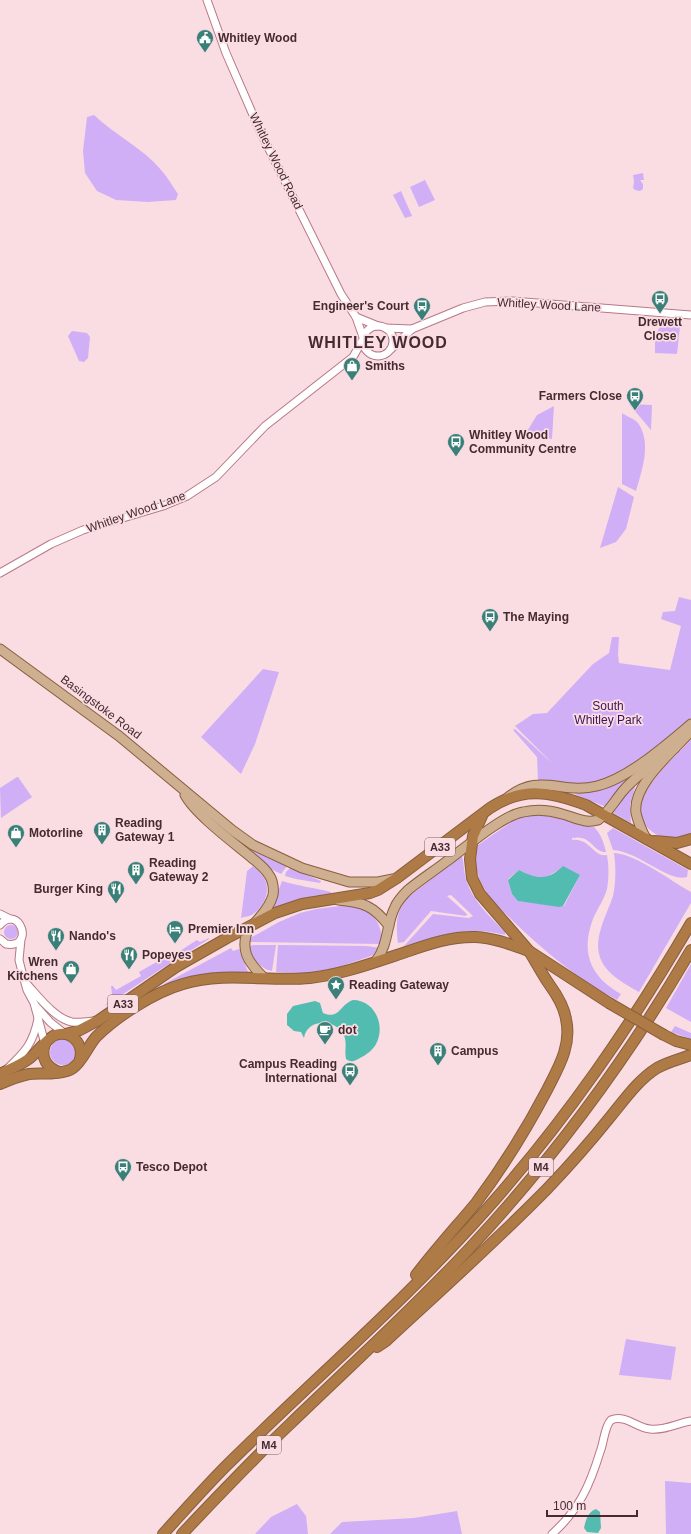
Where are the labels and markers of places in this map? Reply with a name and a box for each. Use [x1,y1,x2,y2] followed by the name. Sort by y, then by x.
[195,28,215,53] public building icon: Whitley Wood
[218,31,297,45] place label: Whitley Wood
[650,289,670,314] bus stop icon: Drewett Close
[412,296,432,321] bus stop icon: Engineer's Court
[313,299,409,313] place label: Engineer's Court
[638,315,682,343] place label: Drewett Close
[342,356,362,381] shop icon: Smiths
[365,359,405,373] place label: Smiths
[625,386,645,411] bus stop icon: Farmers Close
[539,389,622,403] place label: Farmers Close
[469,428,577,456] place label: Whitley Wood Community Centre
[446,432,466,457] bus stop icon: Whitley Wood Community Centre
[480,607,500,632] bus stop icon: The Maying
[503,610,569,624] place label: The Maying
[115,816,175,844] place label: Reading Gateway 1
[92,820,112,845] building icon: Reading Gateway 1
[6,823,26,848] shop icon: Motorline
[29,826,83,840] place label: Motorline
[149,856,209,884] place label: Reading Gateway 2
[126,860,146,885] building icon: Reading Gateway 2
[106,879,126,904] restaurant icon: Burger King
[34,882,103,896] place label: Burger King
[165,919,185,944] hotel icon: Premier Inn
[188,922,254,936] place label: Premier Inn
[46,926,66,951] restaurant icon: Nando's
[69,929,116,943] place label: Nando's
[119,945,139,970] restaurant icon: Popeyes
[142,948,192,962] place label: Popeyes
[7,955,58,983] place label: Wren Kitchens
[61,959,81,984] shop icon: Wren Kitchens
[326,975,346,1000] place icon: Reading Gateway
[349,978,449,992] place label: Reading Gateway
[315,1020,335,1045] cafe icon: dot
[338,1023,357,1037] place label: dot
[428,1041,448,1066] building icon: Campus
[451,1044,499,1058] place label: Campus
[239,1057,337,1085] place label: Campus Reading International
[340,1061,360,1086] bus stop icon: Campus Reading International
[113,1157,133,1182] bus stop icon: Tesco Depot
[136,1160,207,1174] place label: Tesco Depot

